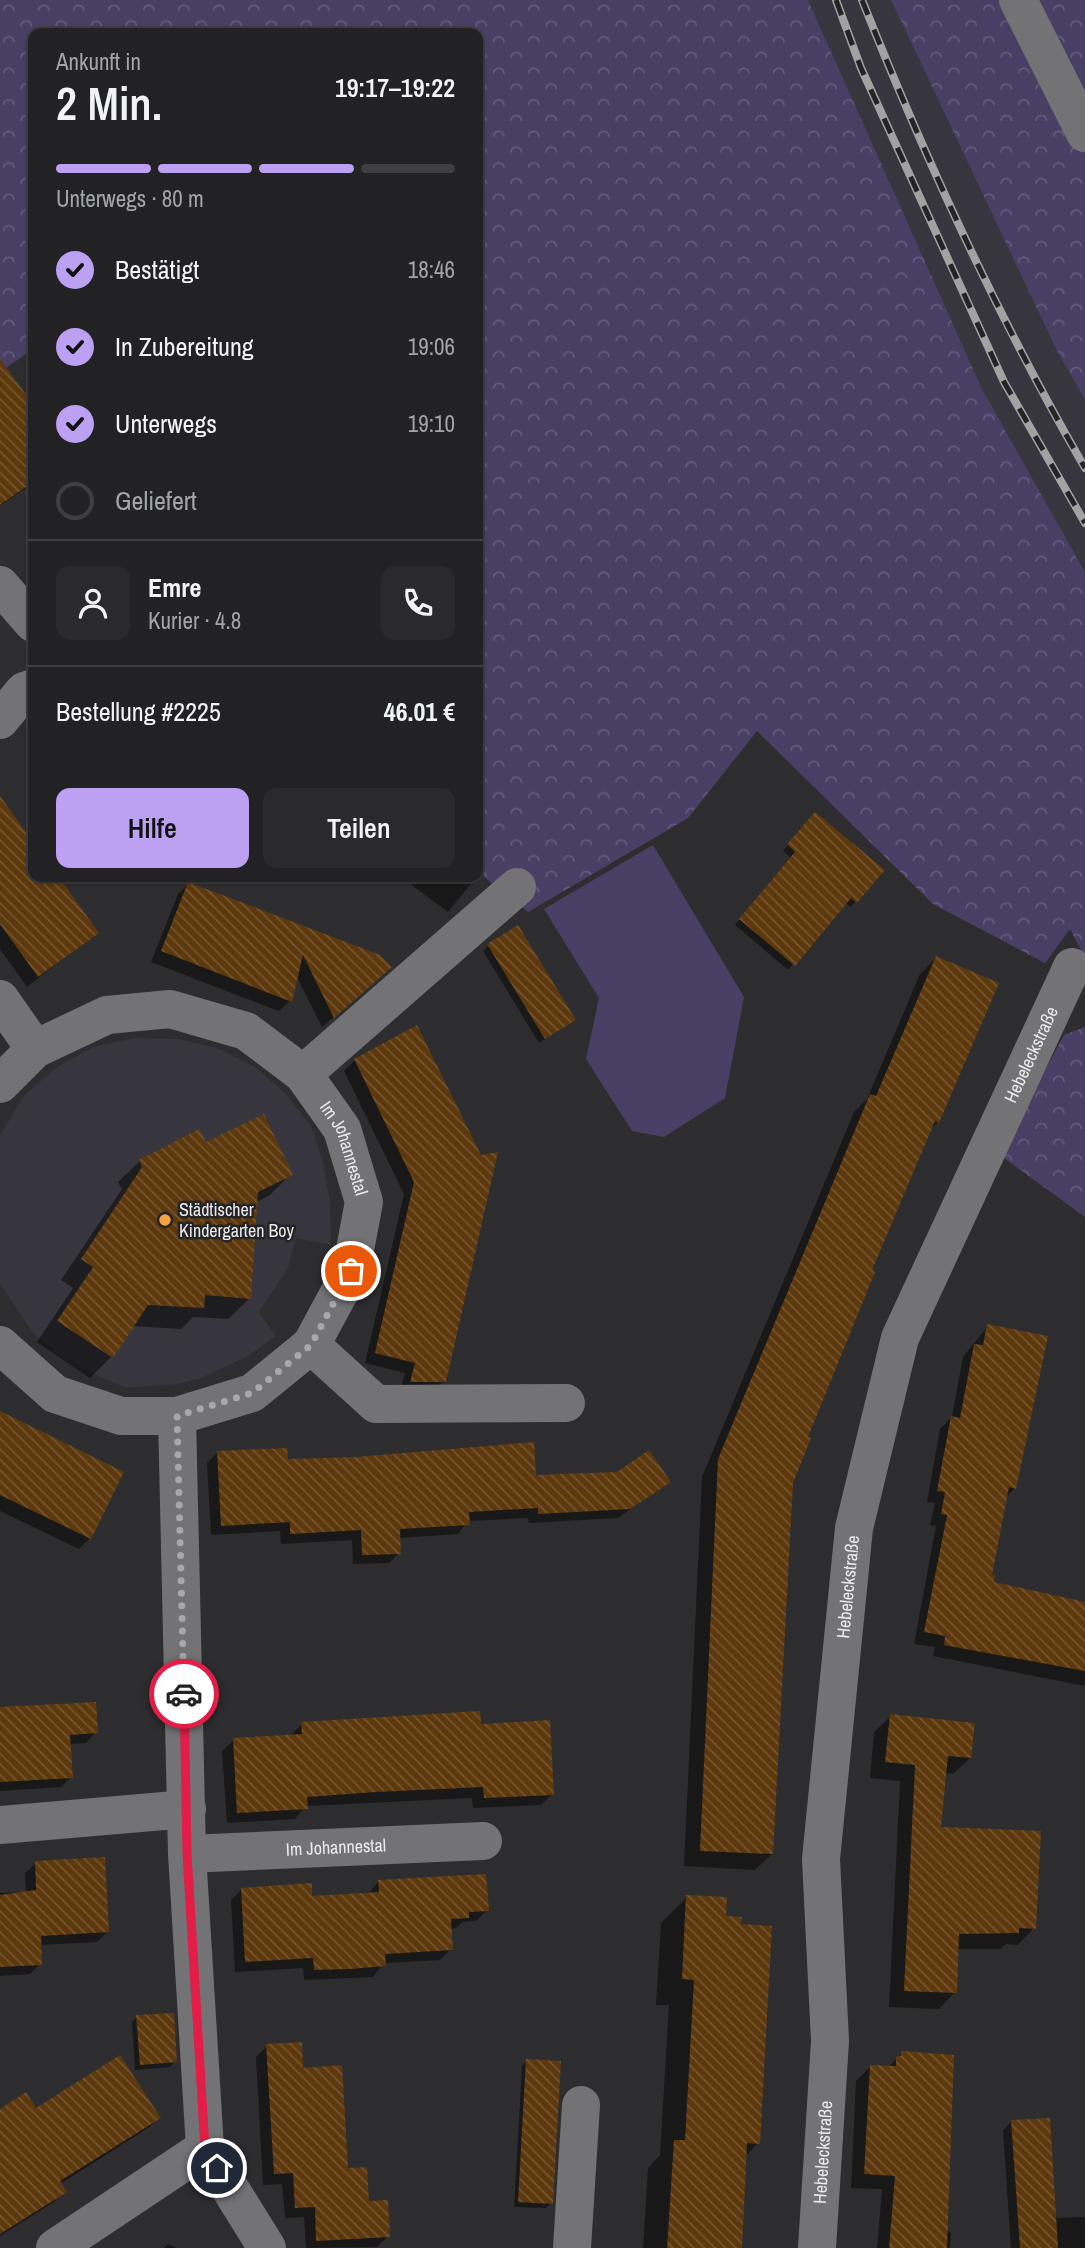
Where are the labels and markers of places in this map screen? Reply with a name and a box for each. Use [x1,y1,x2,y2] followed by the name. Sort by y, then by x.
[179,1197,294,1243] place label: Städtischer Kindergarten Boy
[157,1212,173,1228] marker: Städtischer Kindergarten Boy
[321,1241,381,1301] pin
[187,2138,247,2198] pin

